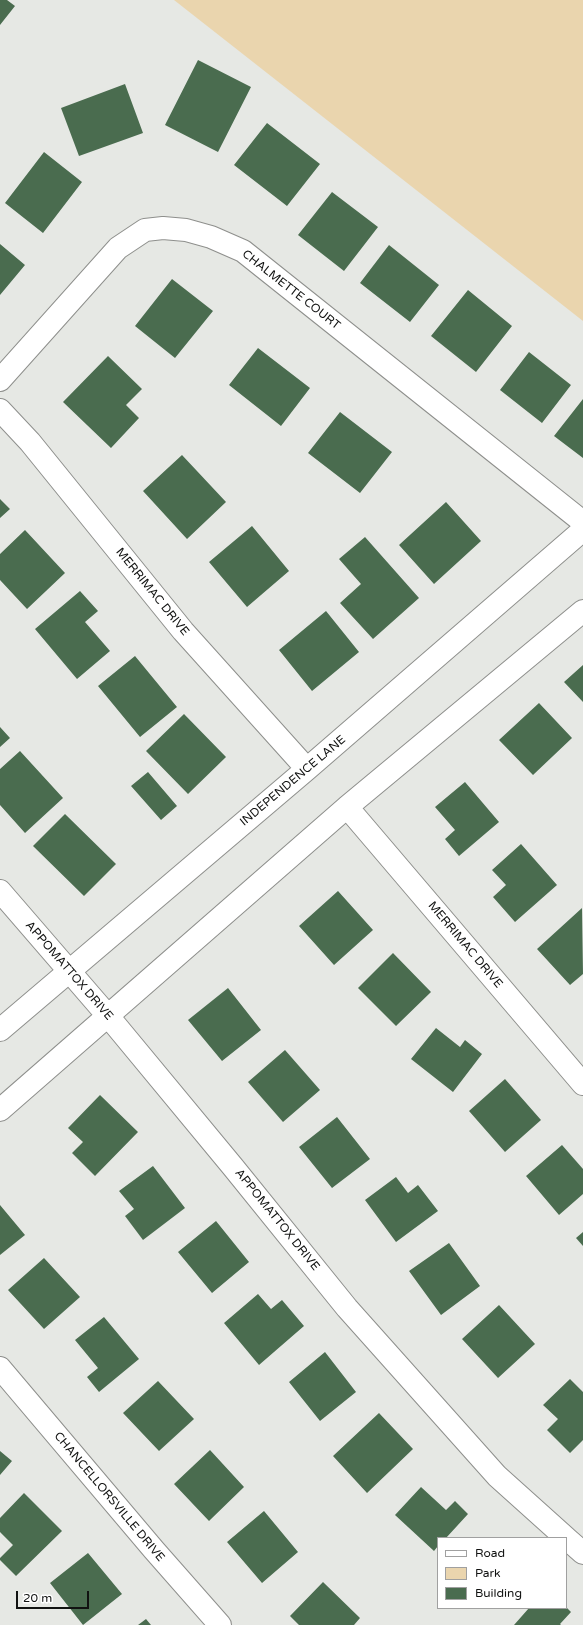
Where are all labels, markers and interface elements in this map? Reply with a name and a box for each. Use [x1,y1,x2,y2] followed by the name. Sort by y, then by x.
[239,247,343,333] street label: CHALMETTE COURT
[112,545,192,639] street label: MERRIMAC DRIVE
[237,733,349,829] street label: INDEPENDENCE LANE
[425,899,505,991] street label: MERRIMAC DRIVE
[22,919,116,1023] street label: APPOMATTOX DRIVE
[232,1166,322,1274] street label: APPOMATTOX DRIVE
[51,1429,167,1565] street label: CHANCELLORSVILLE DRIVE
[437,1537,567,1609] legend
[475,1546,505,1560] text: Road
[475,1566,501,1580] text: Park
[18,1583,91,1609] scale bar
[475,1586,522,1600] text: Building
[23,1591,52,1605] text: 20 m

